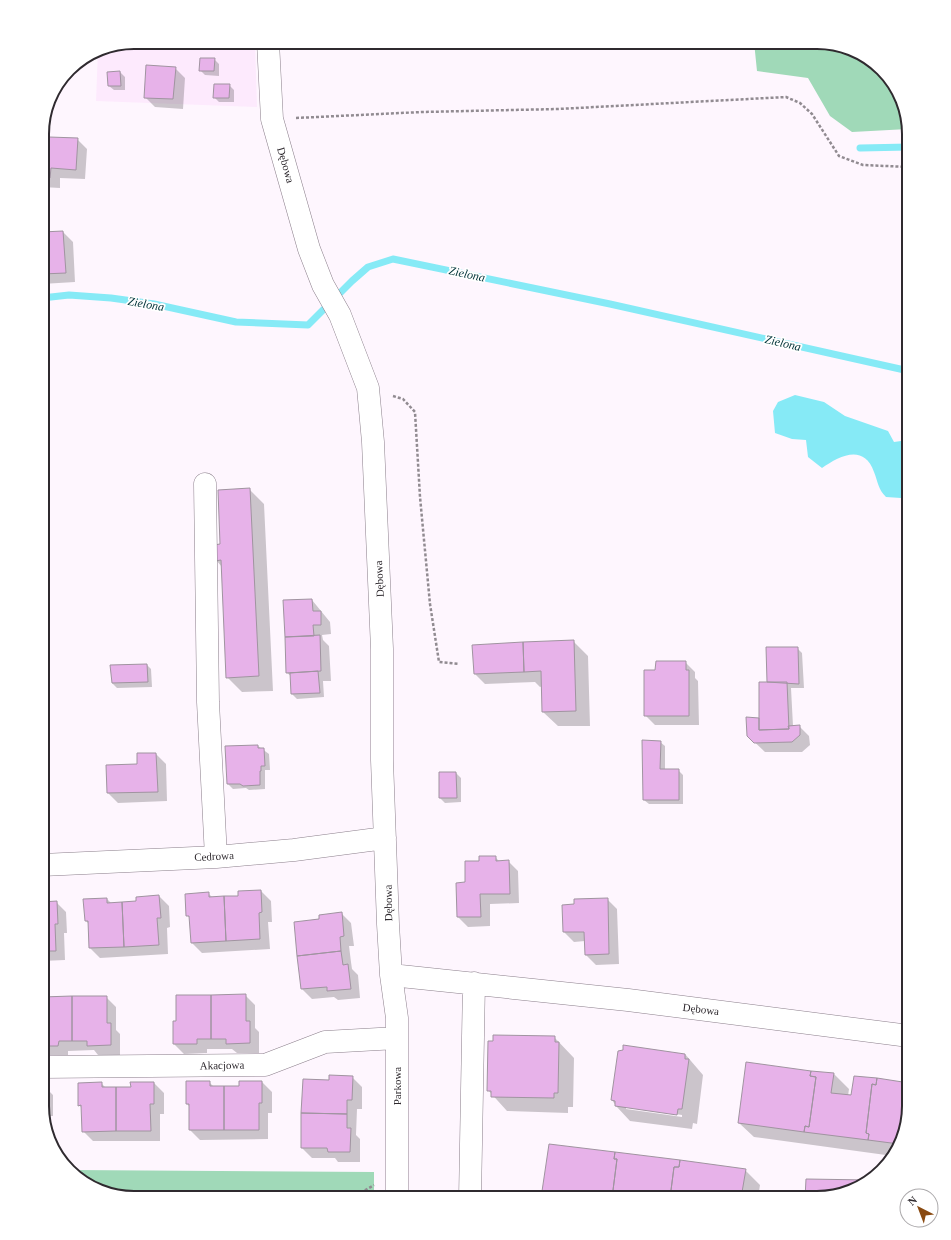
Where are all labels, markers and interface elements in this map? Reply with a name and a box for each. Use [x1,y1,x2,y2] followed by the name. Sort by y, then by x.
[275,146,297,184] street label: Dębowa
[448,263,486,285] water label: Zielona
[127,294,165,314] water label: Zielona
[764,332,802,354] water label: Zielona
[372,560,386,598] street label: Dębowa
[194,849,234,863] street label: Cedrowa
[382,884,394,921] street label: Dębowa
[682,1001,720,1017] street label: Dębowa
[200,1059,245,1071] street label: Akacjowa
[391,1067,403,1105] street label: Parkowa
[899,1188,939,1228] north arrow
[905,1193,919,1208] text: N

